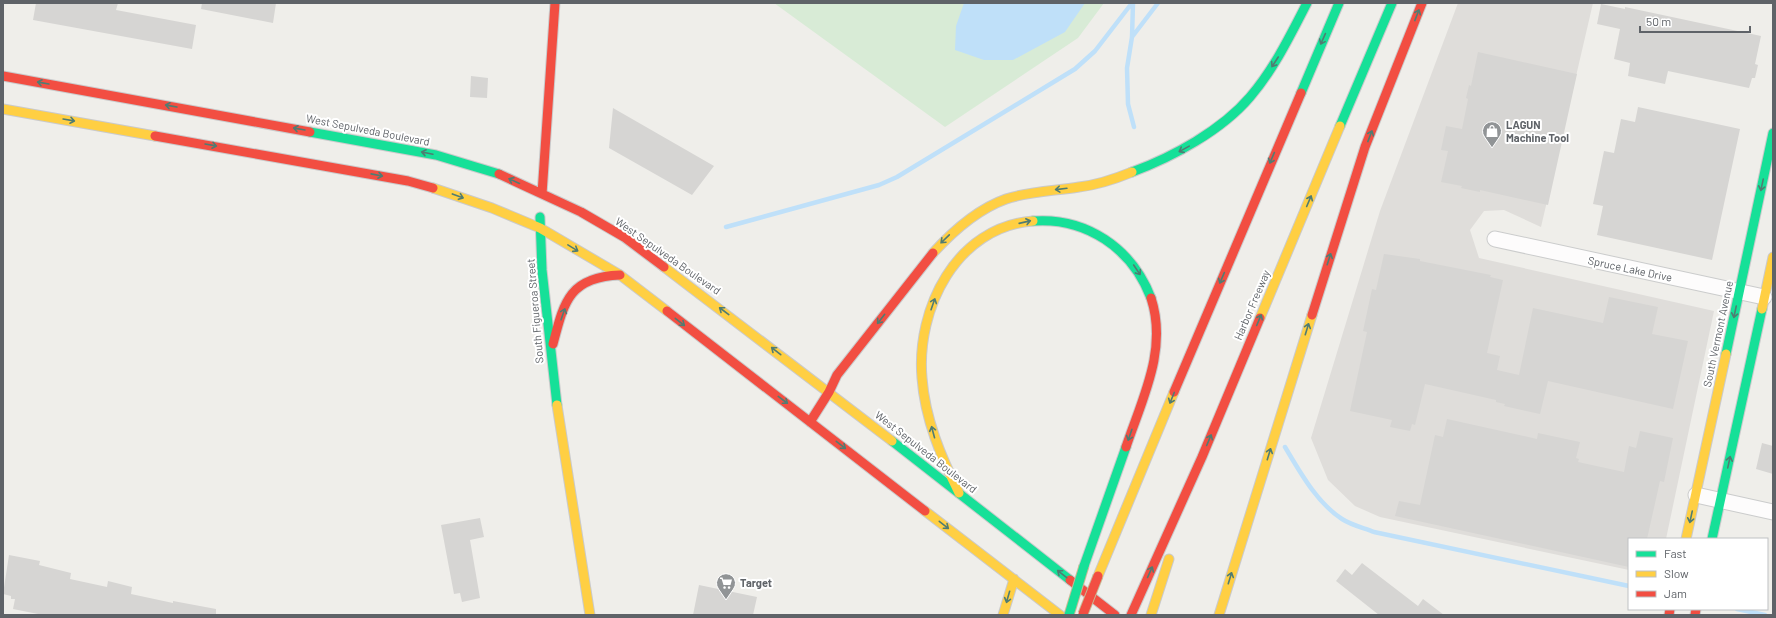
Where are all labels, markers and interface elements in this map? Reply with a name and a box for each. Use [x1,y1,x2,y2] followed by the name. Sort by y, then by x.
[1640,8,1750,34] scale bar
[1414,9,1421,21] one-way arrow
[1646,14,1671,28] text: 50 m
[1319,32,1326,44] one-way arrow
[1270,56,1278,68] one-way arrow
[37,79,50,87] one-way arrow
[165,102,178,110] one-way arrow
[305,111,431,148] street label: West Sepulveda Boulevard
[62,116,75,124] one-way arrow
[1506,118,1569,144] place label: LAGUN Machine Tool
[1481,120,1503,148] shop icon: LAGUN Machine Tool
[293,125,306,133] one-way arrow
[1366,130,1374,142] one-way arrow
[204,141,217,149] one-way arrow
[1178,145,1190,153] one-way arrow
[421,148,434,156] one-way arrow
[1268,152,1275,164] one-way arrow
[370,171,383,179] one-way arrow
[509,177,521,184] one-way arrow
[1757,178,1765,191] one-way arrow
[1055,185,1068,193] one-way arrow
[452,193,464,201] one-way arrow
[1306,195,1314,207] one-way arrow
[613,214,723,297] street label: West Sepulveda Boulevard
[1018,217,1031,225] one-way arrow
[940,234,950,244] one-way arrow
[567,244,579,252] one-way arrow
[1587,253,1674,284] street label: Spruce Lake Drive
[1326,254,1334,266] one-way arrow
[523,258,546,364] street label: South Figueroa Street
[1133,265,1141,276] one-way arrow
[1231,268,1272,342] street label: Harbor Freeway
[1217,272,1225,284] one-way arrow
[1700,279,1735,388] street label: South Vermont Avenue
[930,298,937,311] one-way arrow
[1730,305,1738,318] one-way arrow
[560,307,567,320] one-way arrow
[718,307,729,316] one-way arrow
[876,313,885,324] one-way arrow
[1256,315,1263,327] one-way arrow
[674,317,685,326] one-way arrow
[1304,323,1311,336] one-way arrow
[771,347,782,356] one-way arrow
[1167,392,1175,404] one-way arrow
[778,396,789,405] one-way arrow
[873,408,980,495] street label: West Sepulveda Boulevard
[929,425,937,438] one-way arrow
[1125,429,1133,441] one-way arrow
[1205,435,1213,447] one-way arrow
[836,441,847,449] one-way arrow
[1265,448,1273,460] one-way arrow
[1725,456,1733,469] one-way arrow
[1686,510,1694,523] one-way arrow
[938,521,949,529] one-way arrow
[1628,538,1768,610] legend
[1664,546,1687,560] text: Fast
[1147,566,1154,578] one-way arrow
[1664,566,1689,580] text: Slow
[1056,569,1067,578] one-way arrow
[1227,571,1234,584] one-way arrow
[715,572,737,600] supermarket icon: Target
[740,576,772,589] place label: Target
[1664,586,1687,600] text: Jam
[1004,590,1011,603] one-way arrow

